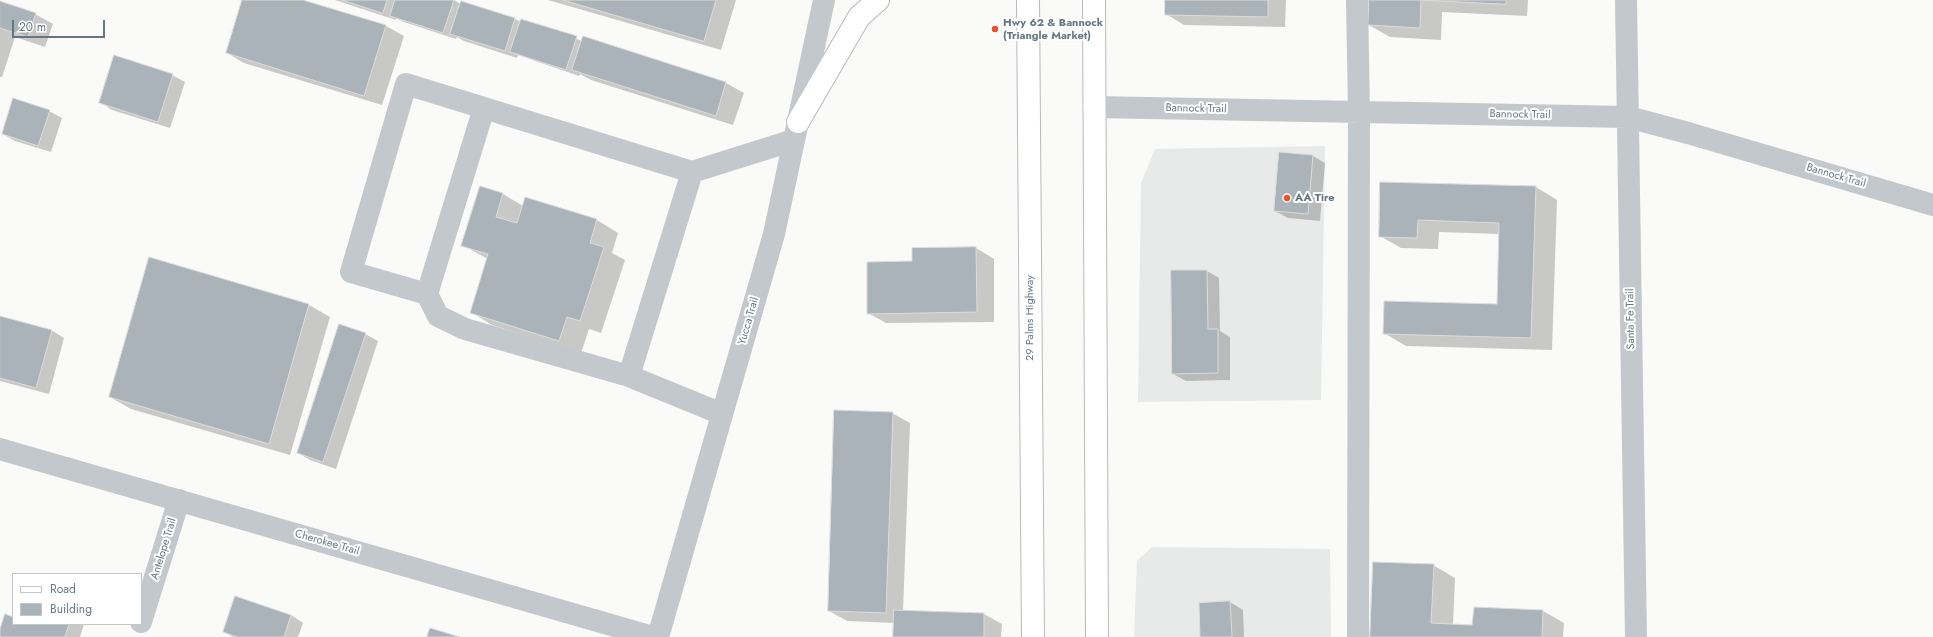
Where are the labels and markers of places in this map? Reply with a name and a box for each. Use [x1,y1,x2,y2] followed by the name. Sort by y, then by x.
[1003,16,1103,42] place label: Hwy 62 & Bannock (Triangle Market)
[990,24,1000,34] marker: Hwy 62 & Bannock (Triangle Market)
[1295,191,1335,205] place label: AA Tire
[1282,193,1292,203] marker: AA Tire

